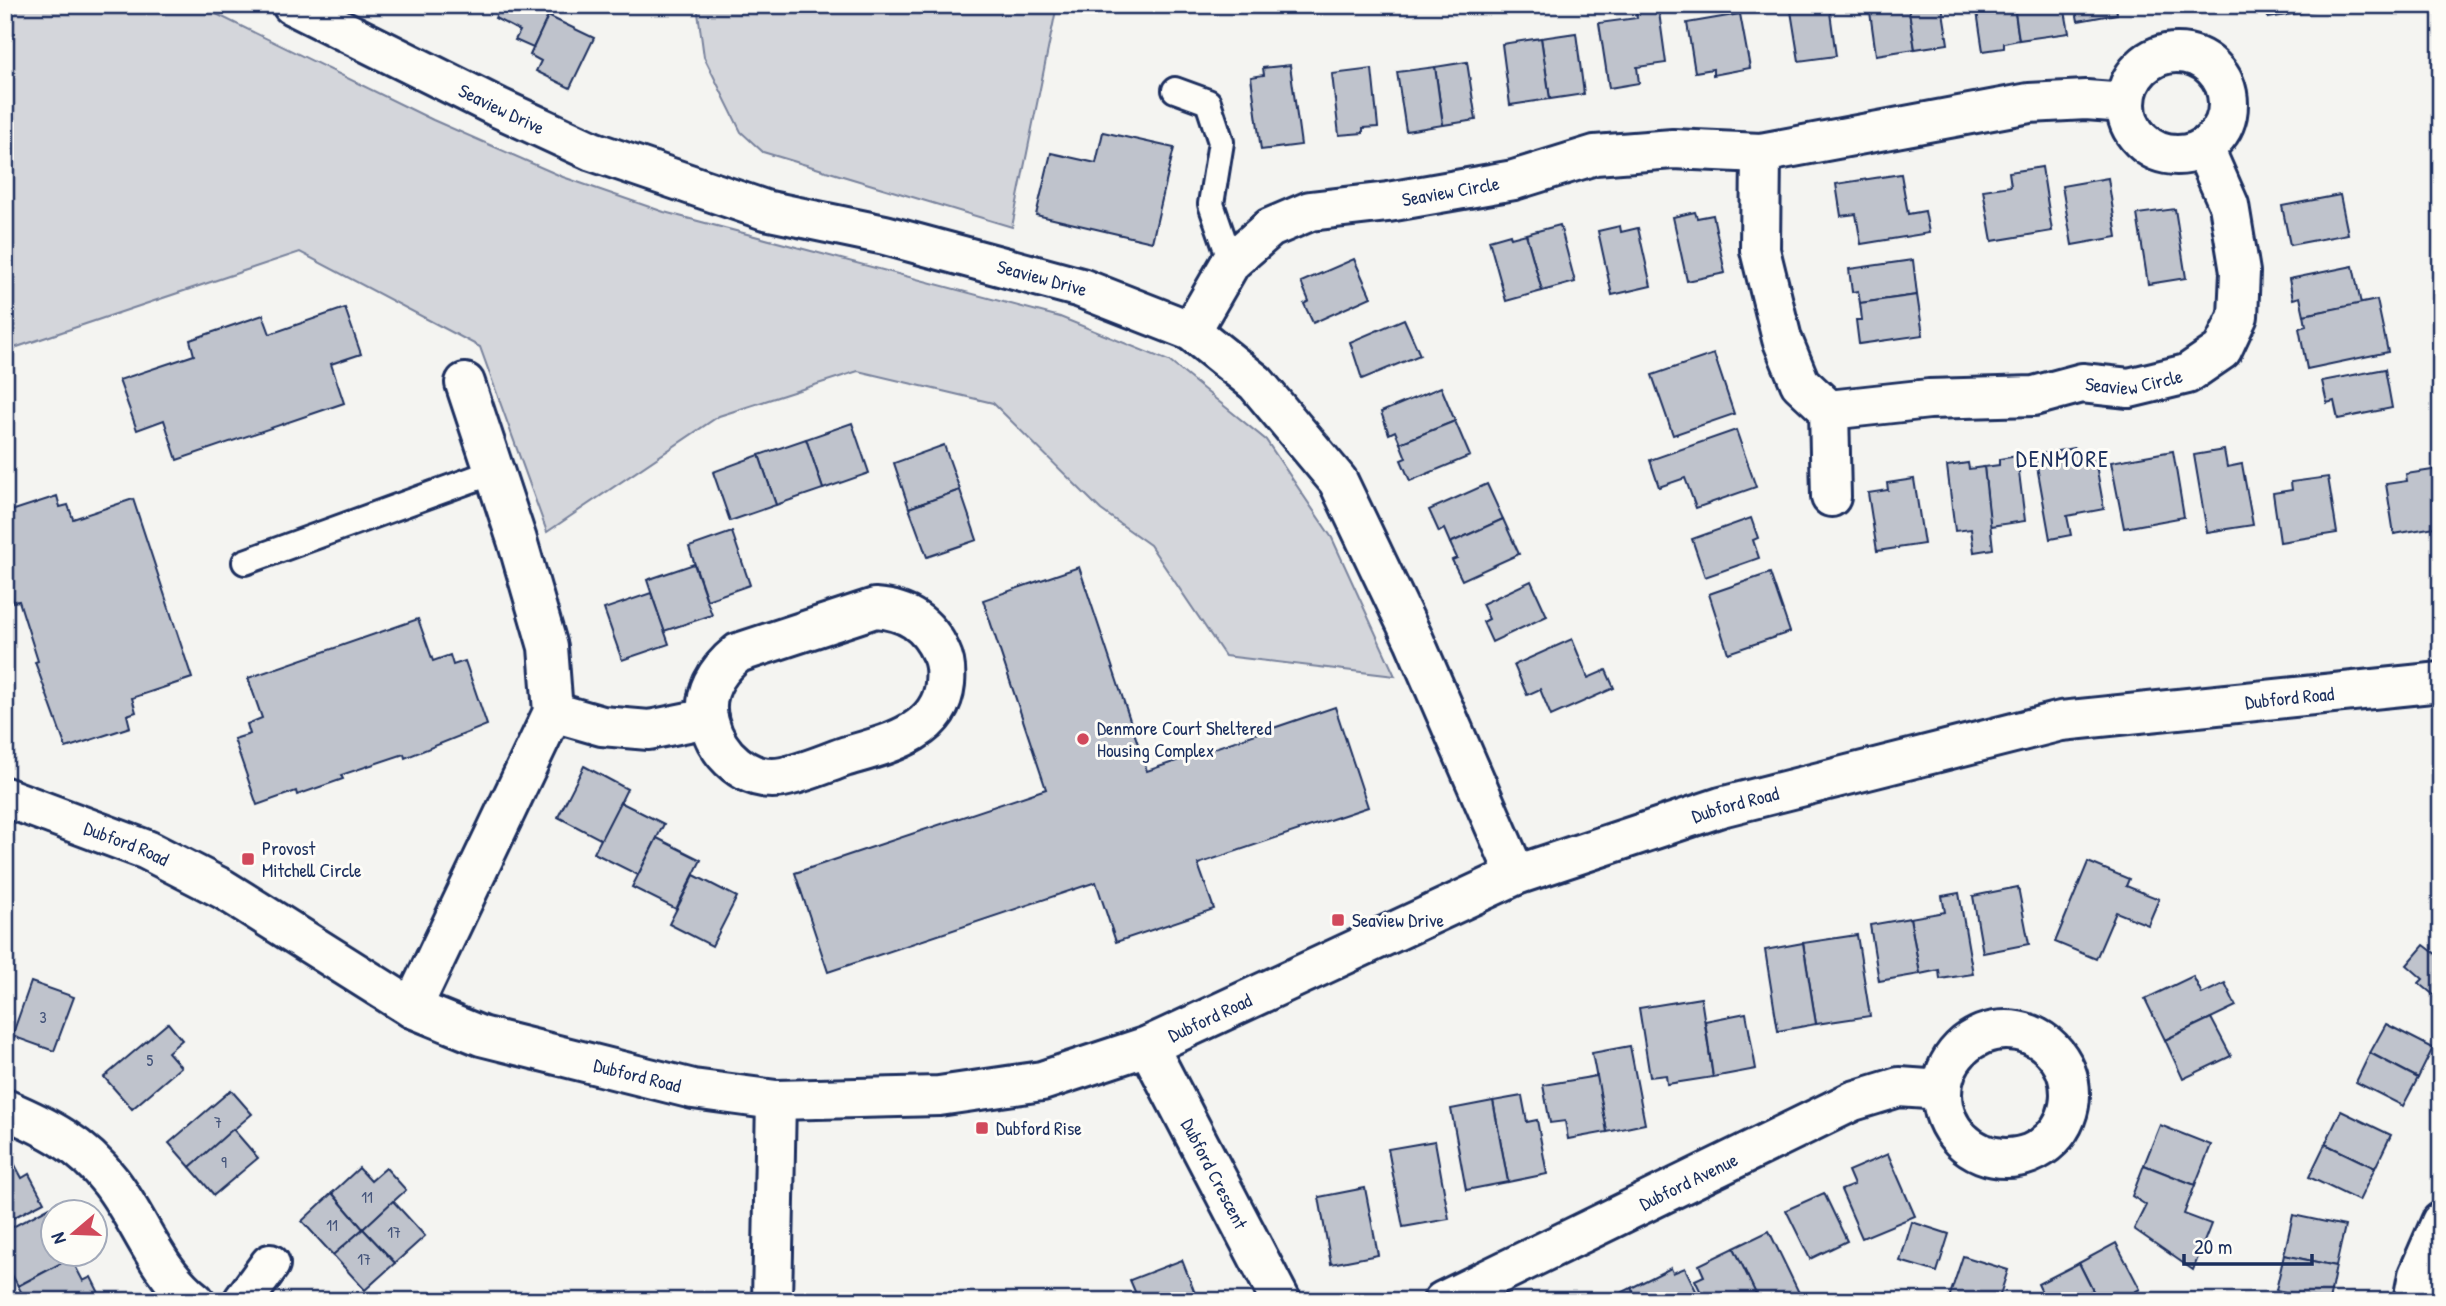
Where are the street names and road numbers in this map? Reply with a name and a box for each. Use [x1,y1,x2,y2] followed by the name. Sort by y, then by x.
[454,77,549,140] street label: Seaview Drive
[1400,170,1502,212] street label: Seaview Circle
[994,253,1092,302] street label: Seaview Drive
[2084,362,2186,401] street label: Seaview Circle
[2244,680,2336,715] street label: Dubford Road
[1688,780,1782,829] street label: Dubford Road
[80,815,174,872] street label: Dubford Road
[1164,986,1256,1048] street label: Dubford Road
[591,1052,684,1099] street label: Dubford Road
[1175,1114,1254,1234] street label: Dubford Crescent
[1635,1146,1742,1216] street label: Dubford Avenue

